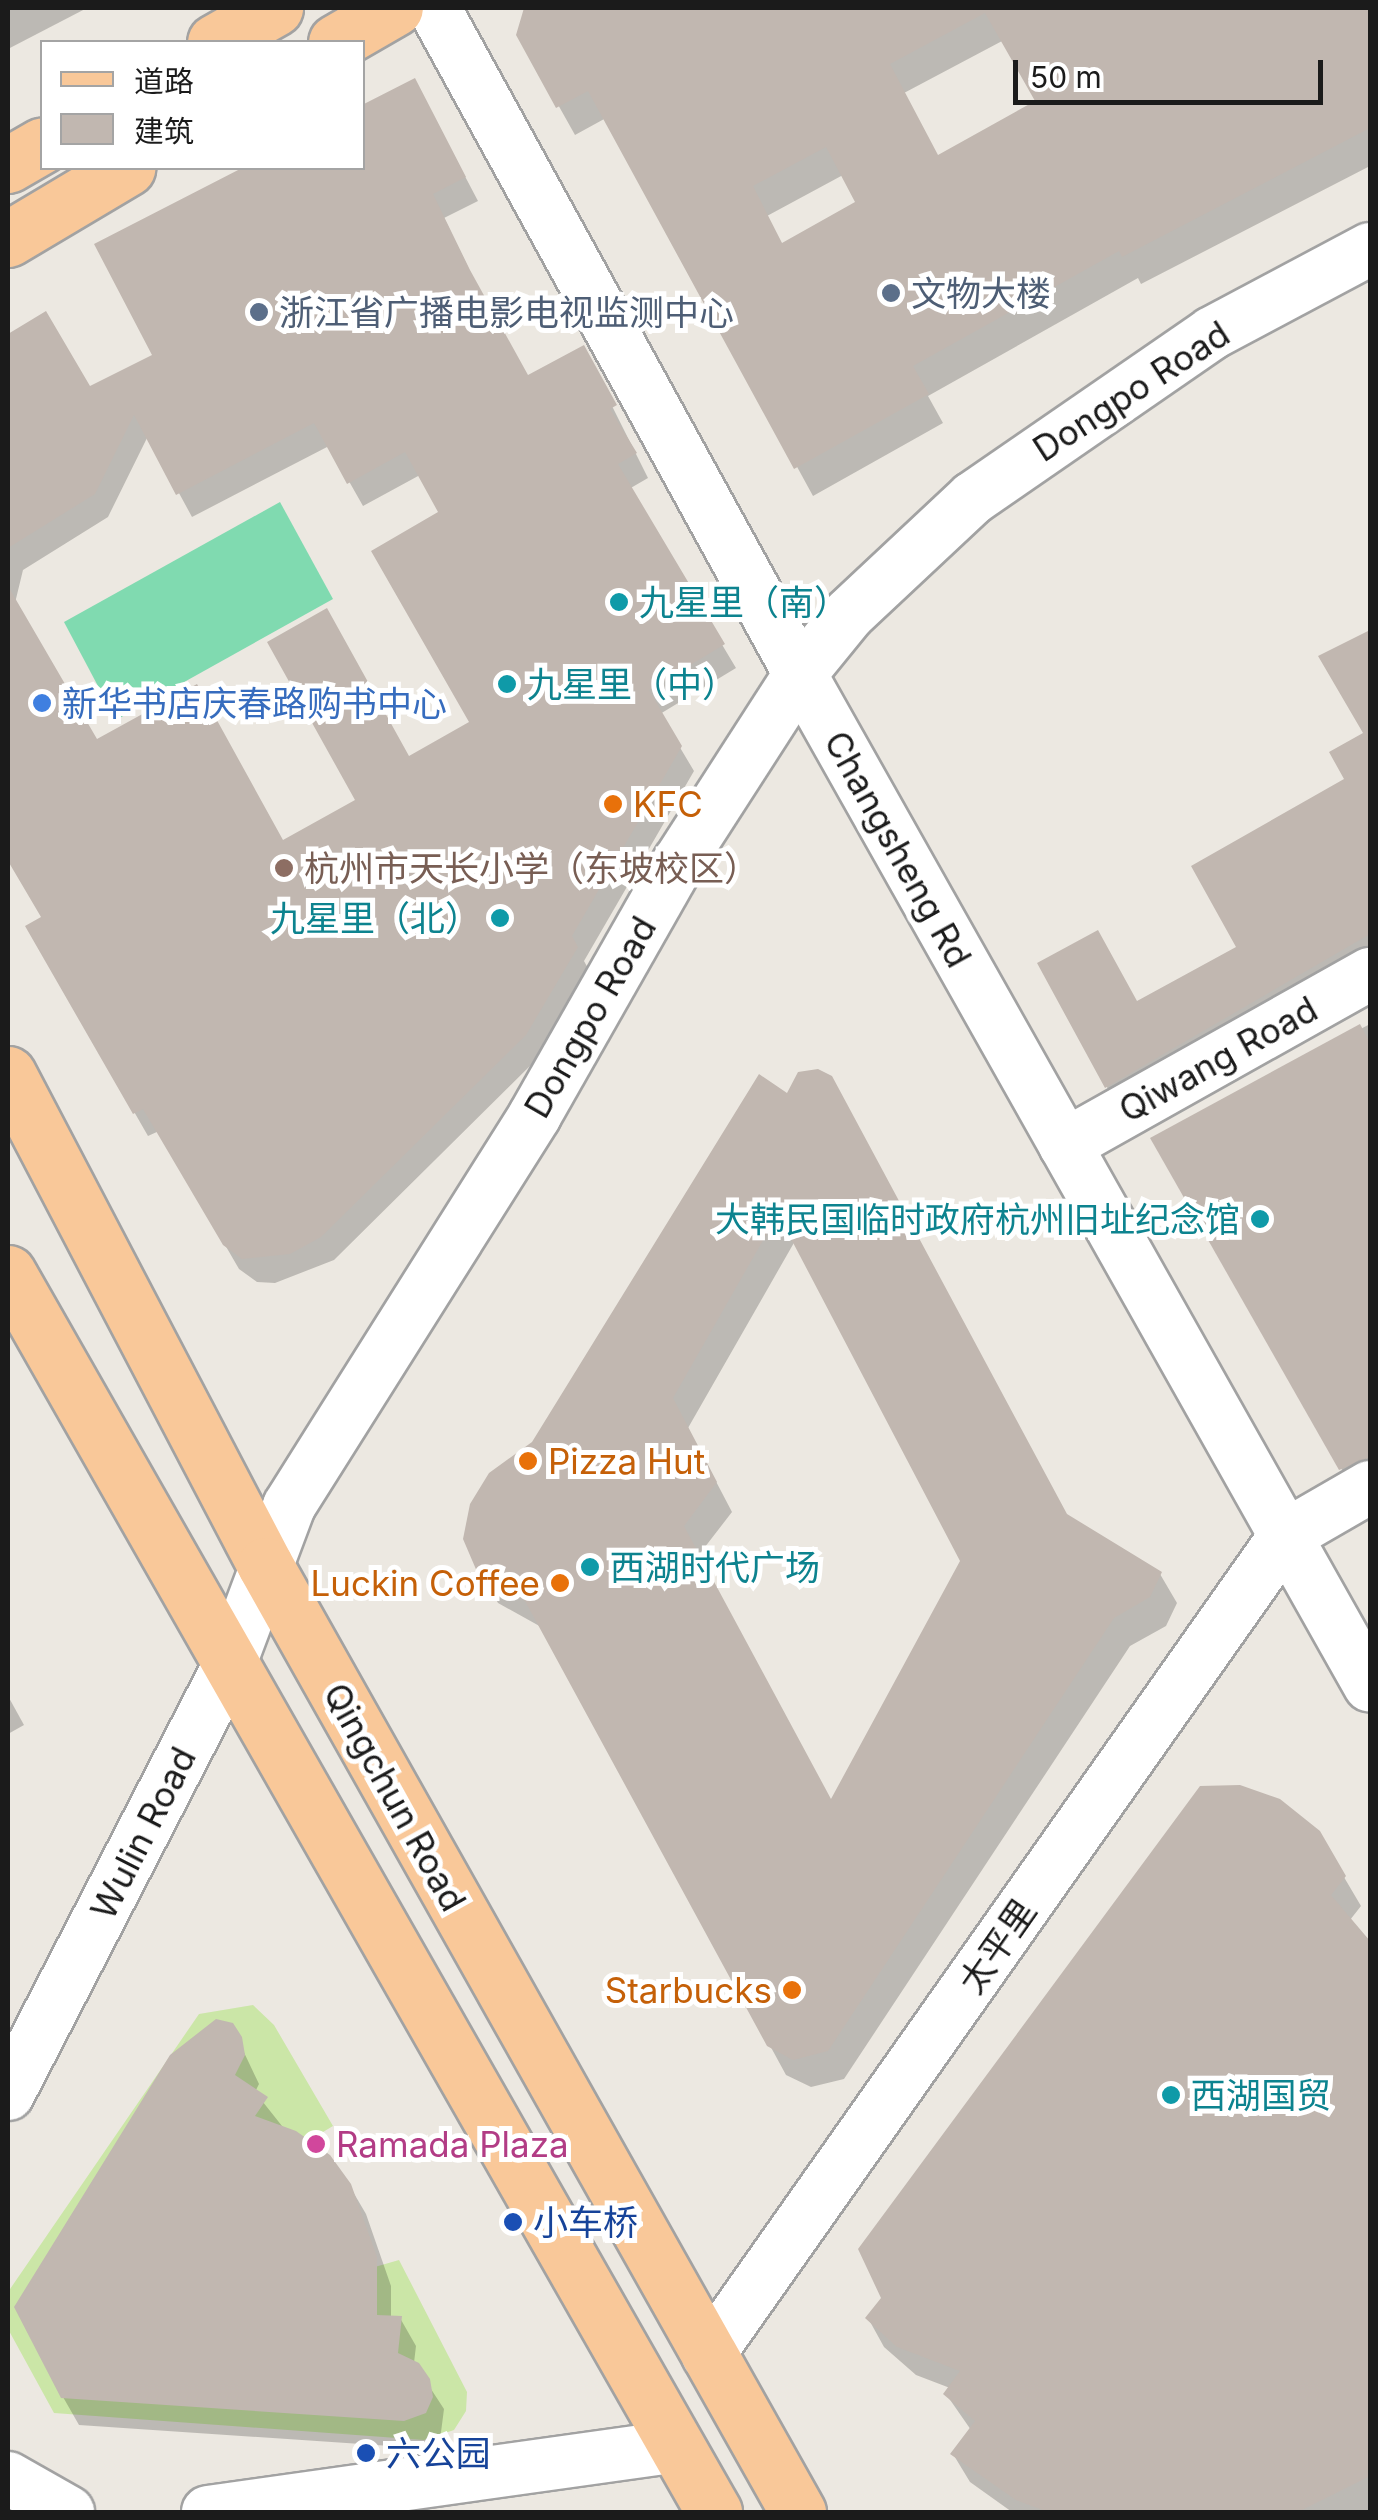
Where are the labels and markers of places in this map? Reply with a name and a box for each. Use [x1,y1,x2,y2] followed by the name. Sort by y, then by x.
[911,272,1051,314] place label: 文物大楼
[880,282,902,304] marker: 文物大楼
[279,291,734,333] place label: 浙江省广播电影电视监测中心
[248,301,270,323] marker: 浙江省广播电影电视监测中心
[639,581,849,623] place label: 九星里（南）
[608,591,630,613] marker: 九星里（南）
[527,663,737,705] place label: 九星里（中）
[496,673,518,695] marker: 九星里（中）
[62,682,447,724] place label: 新华书店庆春路购书中心
[31,692,53,714] marker: 新华书店庆春路购书中心
[633,783,703,825] place label: KFC
[602,793,624,815] marker: KFC
[304,847,759,889] place label: 杭州市天长小学（东坡校区）
[273,857,295,879] marker: 杭州市天长小学（东坡校区）
[270,897,480,939] place label: 九星里（北）
[489,907,511,929] marker: 九星里（北）
[715,1198,1240,1240] place label: 大韩民国临时政府杭州旧址纪念馆
[1249,1208,1271,1230] marker: 大韩民国临时政府杭州旧址纪念馆
[548,1440,705,1482] place label: Pizza Hut
[517,1450,539,1472] marker: Pizza Hut
[610,1546,820,1588] place label: 西湖时代广场
[579,1556,601,1578] marker: 西湖时代广场
[310,1562,540,1604] place label: Luckin Coffee
[549,1572,571,1594] marker: Luckin Coffee
[605,1969,772,2011] place label: Starbucks
[781,1979,803,2001] marker: Starbucks
[1191,2074,1331,2116] place label: 西湖国贸
[1160,2084,1182,2106] marker: 西湖国贸
[336,2123,569,2165] place label: Ramada Plaza
[305,2133,327,2155] marker: Ramada Plaza
[533,2201,638,2243] place label: 小车桥
[502,2211,524,2233] marker: 小车桥
[386,2432,491,2474] place label: 六公园
[355,2442,377,2464] marker: 六公园

